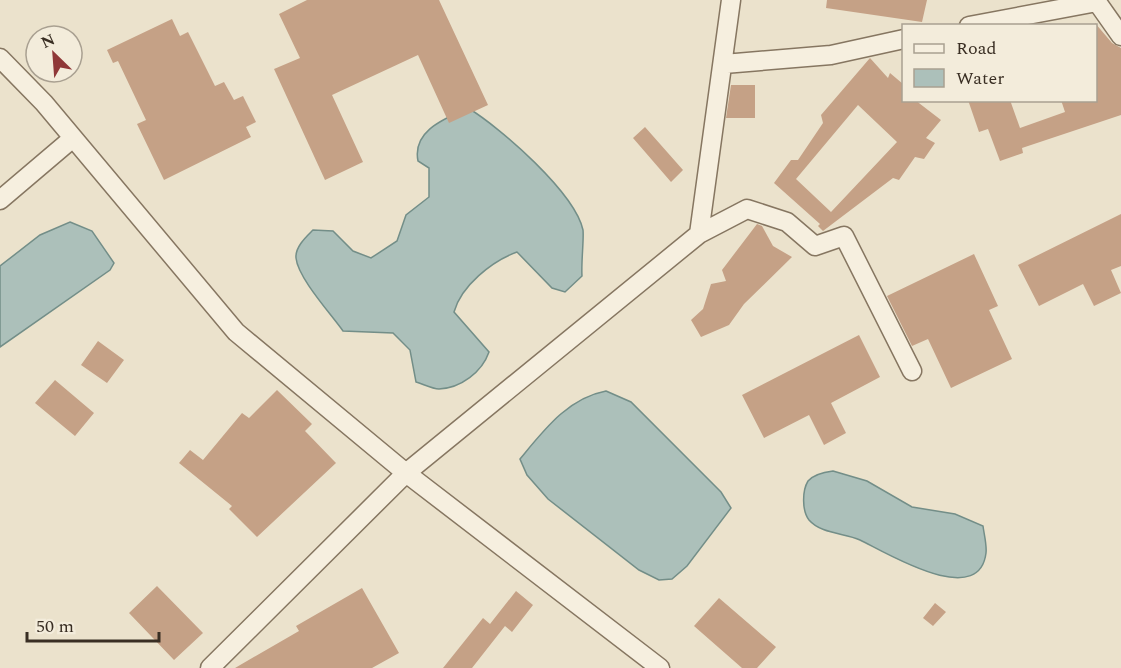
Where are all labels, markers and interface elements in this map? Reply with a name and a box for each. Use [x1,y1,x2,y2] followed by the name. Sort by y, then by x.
[24,24,84,84] north arrow
[902,24,1097,102] legend
[37,28,59,55] text: N
[956,35,997,62] text: Road
[956,65,1004,92] text: Water
[27,605,159,643] scale bar
[36,613,74,640] text: 50 m

